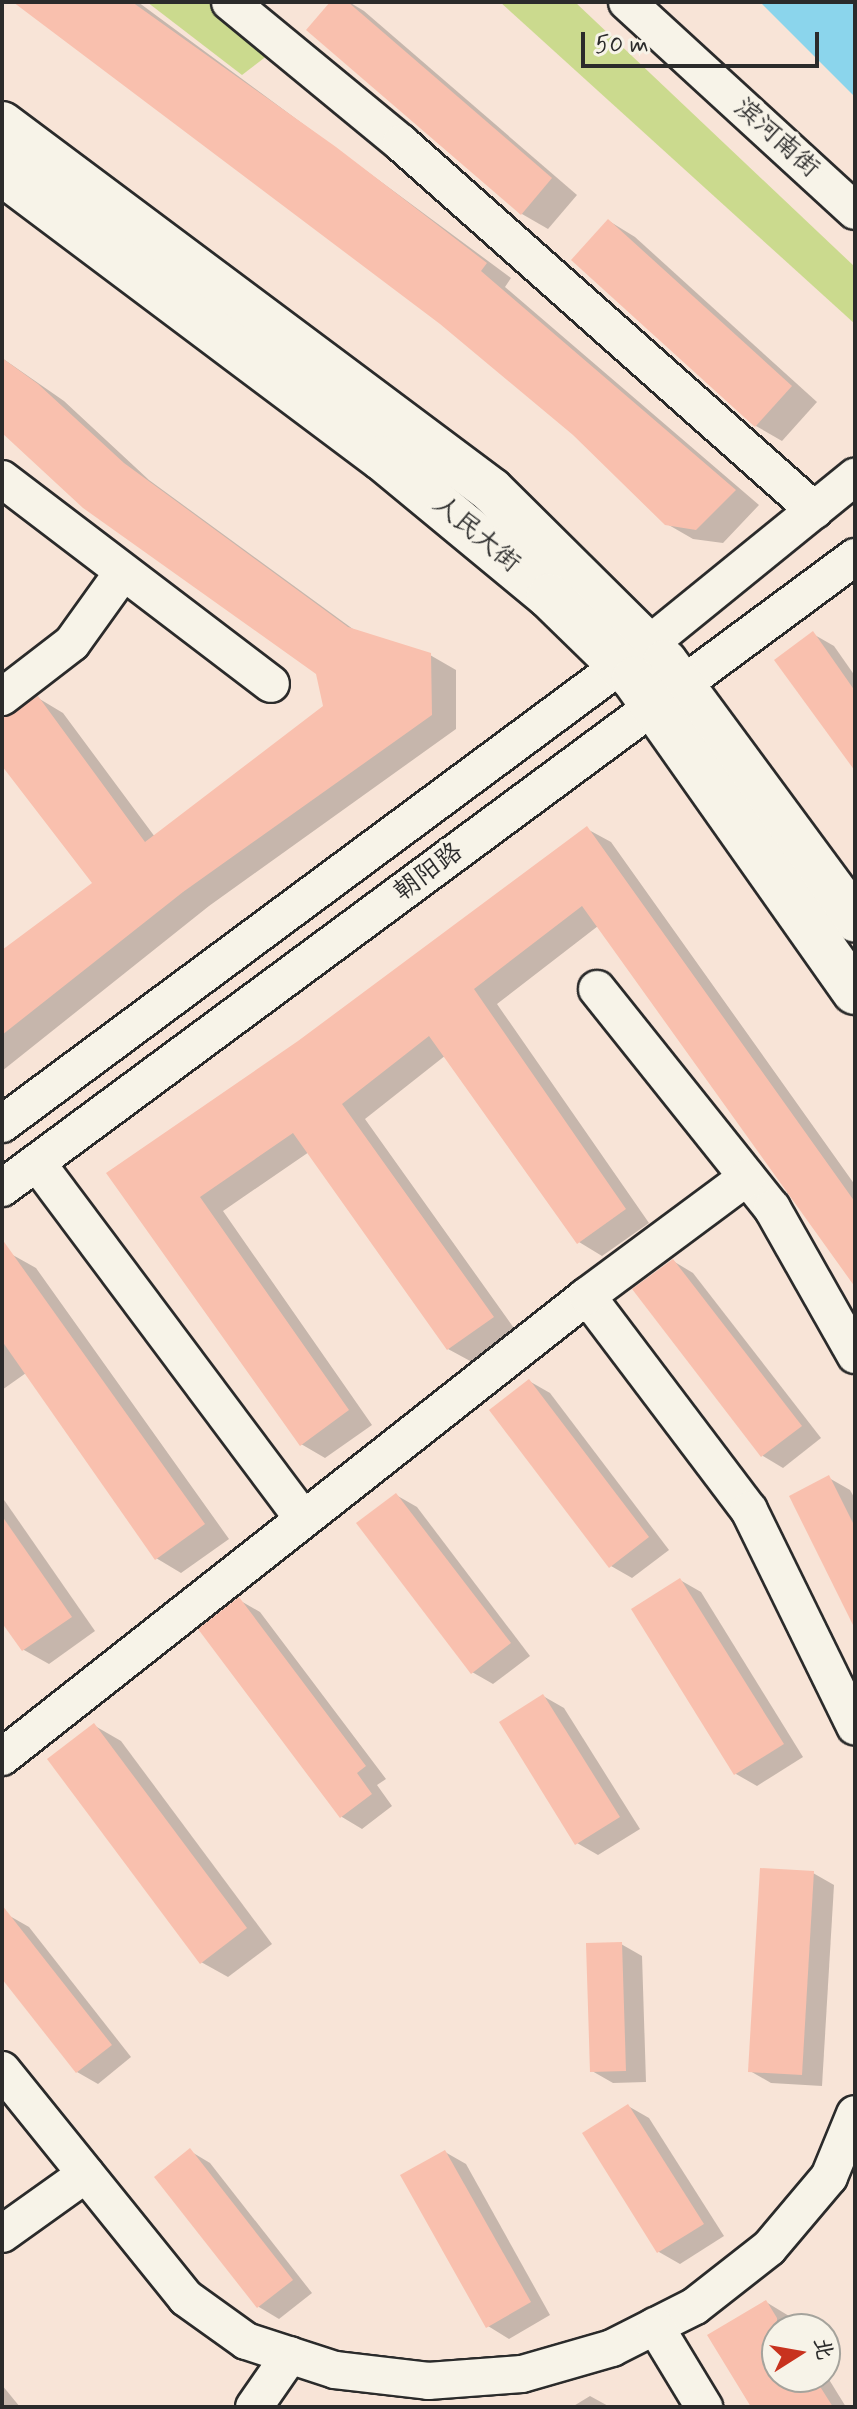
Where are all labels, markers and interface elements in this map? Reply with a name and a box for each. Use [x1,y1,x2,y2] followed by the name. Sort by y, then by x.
[585,16,823,66] scale bar
[595,30,649,61] text: 50 m
[727,93,825,185] street label: 滨河南街
[426,490,526,580] street label: 人民大街
[388,837,470,909] street label: 朝阳路
[761,2313,841,2393] north arrow
[807,2335,838,2362] text: 北

